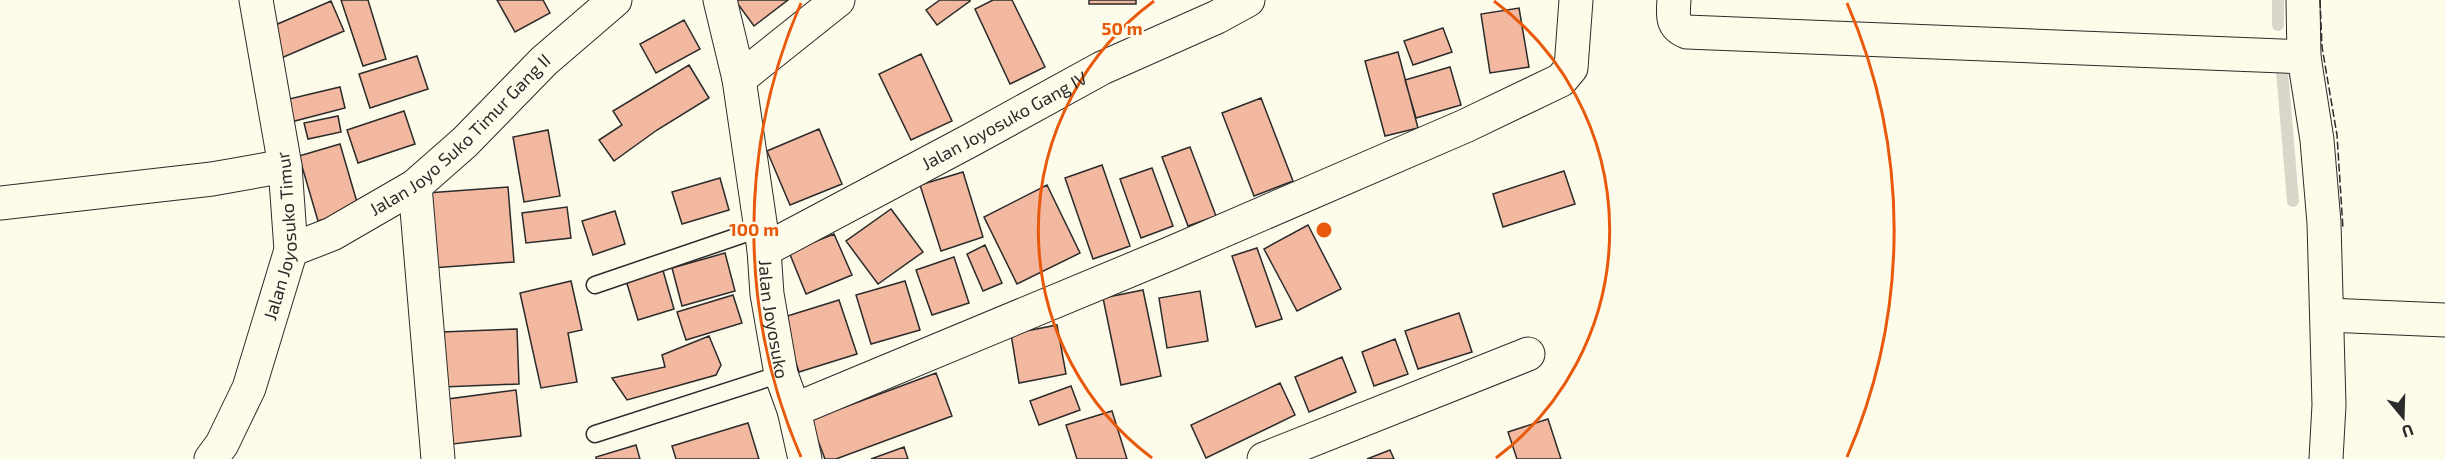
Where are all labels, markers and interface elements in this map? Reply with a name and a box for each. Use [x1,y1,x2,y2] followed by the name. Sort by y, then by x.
[1101,17,1143,39] text: 50 m
[365,49,554,220] street label: Jalan Joyo Suko Timur Gang II
[918,66,1091,174] street label: Jalan Joyosuko Gang IV
[258,150,301,323] street label: Jalan Joyosuko Timur
[729,218,779,240] text: 100 m
[1314,220,1334,240] centre of rings
[755,259,794,380] street label: Jalan Joyosuko
[2373,387,2433,447] north arrow
[2400,421,2416,442] text: U

